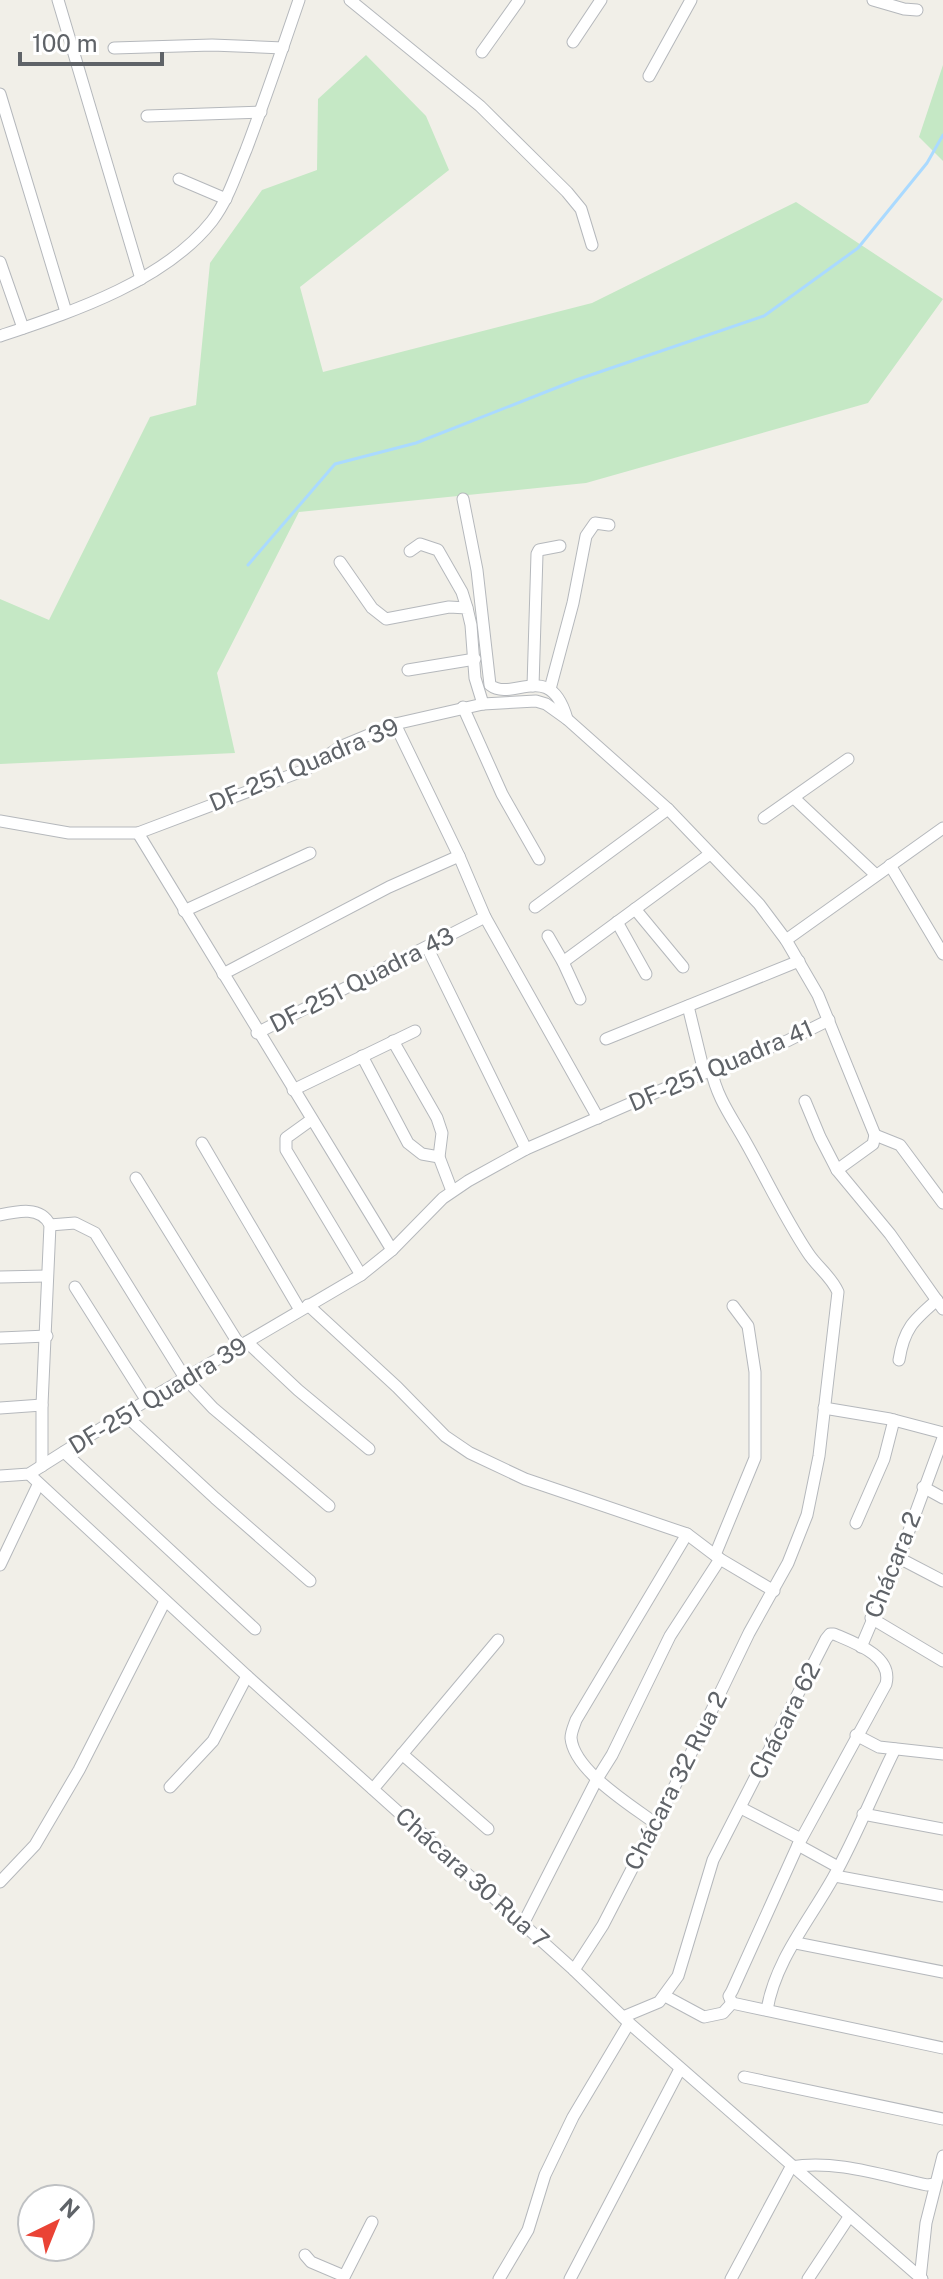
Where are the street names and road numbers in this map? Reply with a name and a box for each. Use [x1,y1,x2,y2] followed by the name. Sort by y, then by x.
[205,712,402,817] street label: DF-251 Quadra 39
[265,921,458,1038] street label: DF-251 Quadra 43
[624,1014,817,1117] street label: DF-251 Quadra 41
[63,1331,252,1459] street label: DF-251 Quadra 39
[858,1507,926,1622] street label: Chácara 2
[743,1658,825,1784] street label: Chácara 62
[618,1687,732,1874] street label: Chácara 32 Rua 2
[390,1801,555,1953] street label: Chácara 30 Rua 7

